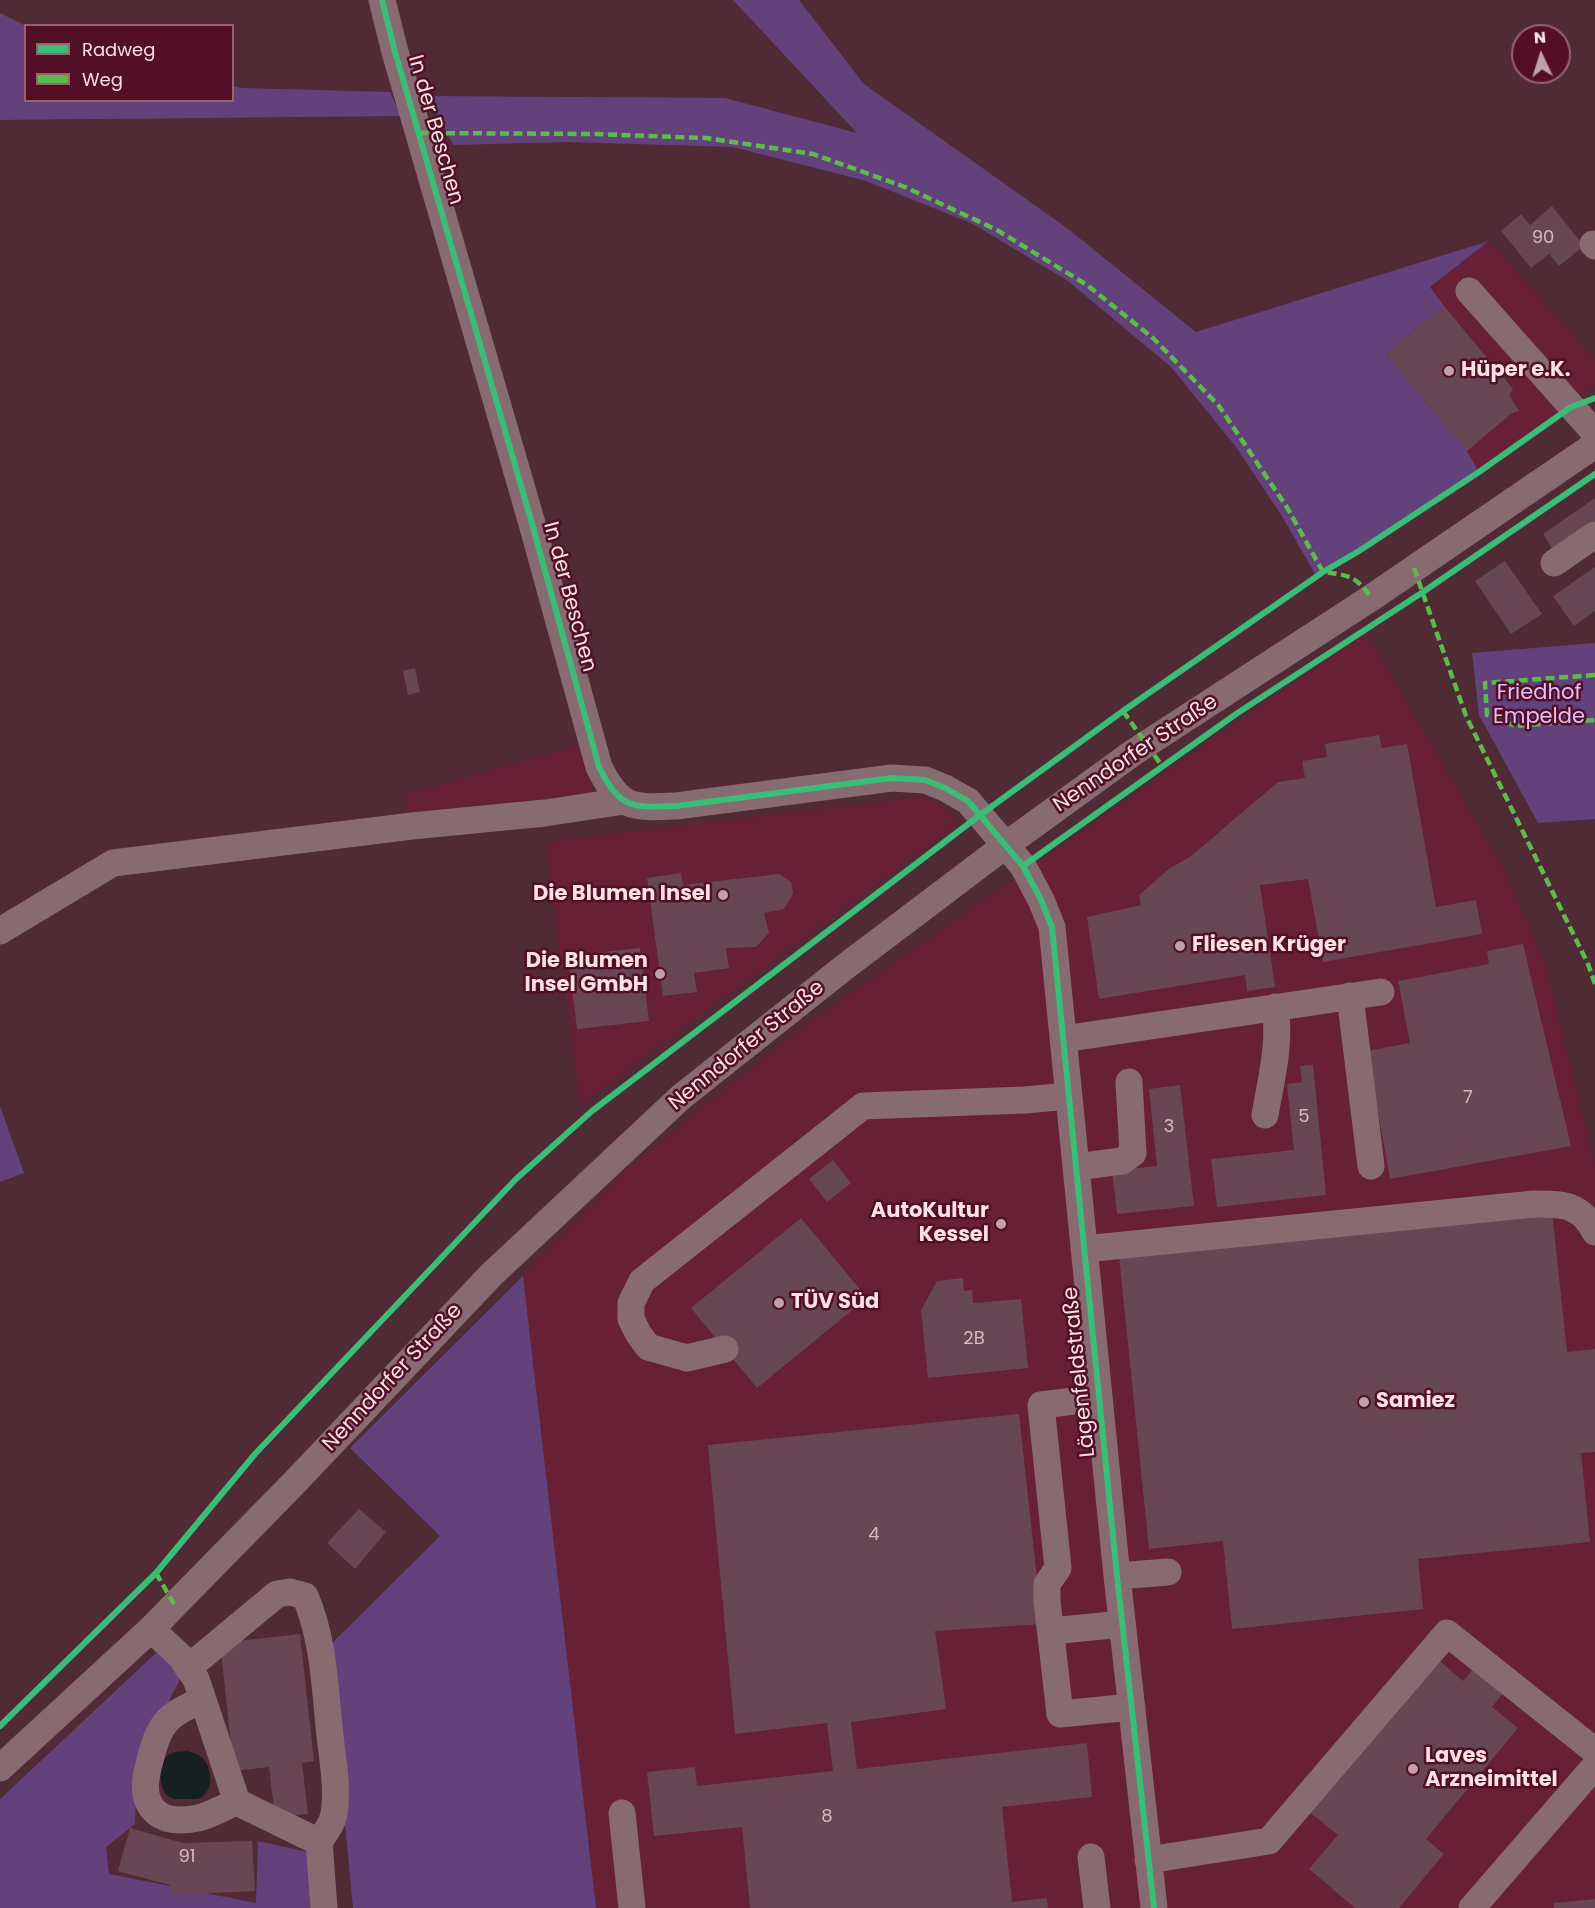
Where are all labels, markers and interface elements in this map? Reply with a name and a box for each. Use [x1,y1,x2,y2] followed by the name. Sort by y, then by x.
[24,24,234,102] legend
[1511,24,1571,84] north arrow
[1533,26,1547,49] text: N
[82,37,155,62] text: Radweg
[402,52,468,208] street label: In der Beschen
[82,67,123,92] text: Weg
[1532,227,1554,249] house number: 90
[1461,358,1571,384] place label: Hüper e.K.
[1442,364,1456,378] marker: Hüper e.K.
[537,519,601,675] street label: In der Beschen
[1493,681,1585,731] park label: Friedhof Empelde
[1049,690,1223,818] street label: Nenndorfer Straße
[533,882,711,908] place label: Die Blumen Insel
[716,888,730,902] marker: Die Blumen Insel
[1192,933,1346,959] place label: Fliesen Krüger
[1173,939,1187,953] marker: Fliesen Krüger
[524,949,648,999] place label: Die Blumen Insel GmbH
[653,967,667,981] marker: Die Blumen Insel GmbH
[664,976,830,1116] street label: Nenndorfer Straße
[1463,1087,1473,1109] house number: 7
[1298,1106,1310,1128] house number: 5
[1164,1116,1174,1138] house number: 3
[871,1199,989,1249] place label: AutoKultur Kessel
[994,1217,1008,1231] marker: AutoKultur Kessel
[1059,1286,1101,1458] street label: Lägenfeldstraße
[791,1290,879,1316] place label: TÜV Süd
[772,1296,786,1310] marker: TÜV Süd
[318,1299,468,1457] street label: Nenndorfer Straße
[963,1328,985,1350] house number: 2B
[1376,1389,1455,1415] place label: Samiez
[1357,1395,1371,1409] marker: Samiez
[868,1524,880,1546] house number: 4
[1425,1744,1558,1794] place label: Laves Arzneimittel
[1406,1762,1420,1776] marker: Laves Arzneimittel
[821,1806,833,1828] house number: 8
[178,1846,196,1868] house number: 91

